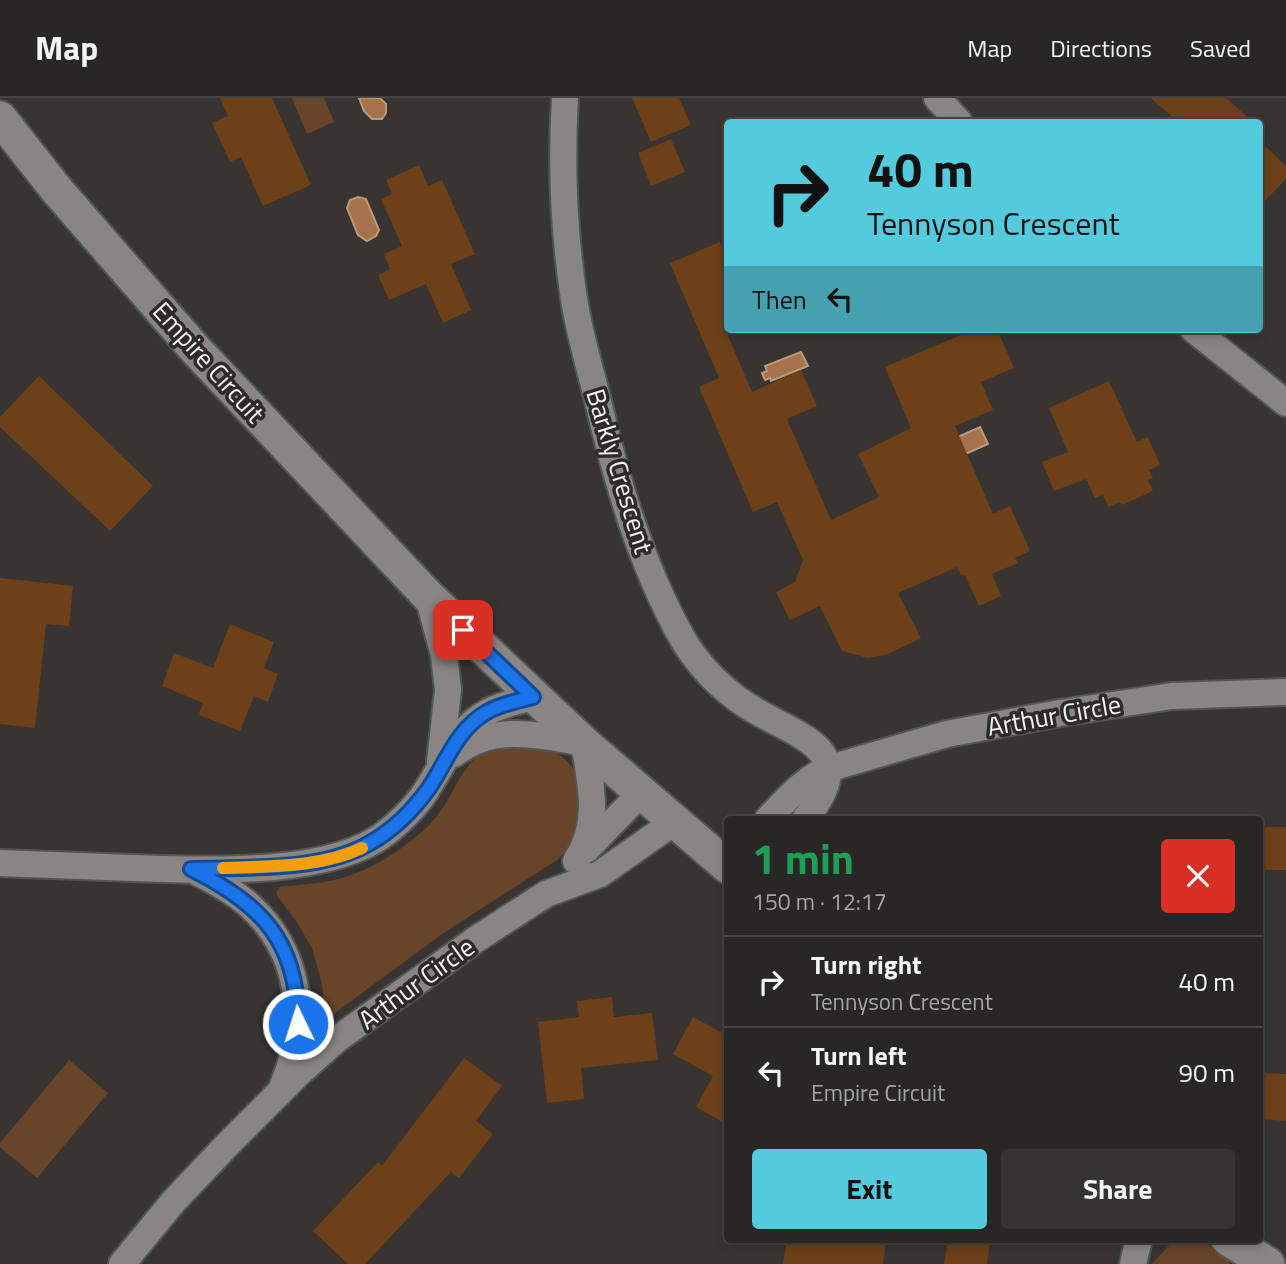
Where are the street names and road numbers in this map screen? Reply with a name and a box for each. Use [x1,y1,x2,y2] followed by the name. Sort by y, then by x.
[144,293,274,431] street label: Empire Circuit
[576,384,664,558] street label: Barkly Crescent
[984,684,1124,746] street label: Arthur Circle
[350,928,482,1038] street label: Arthur Circle

